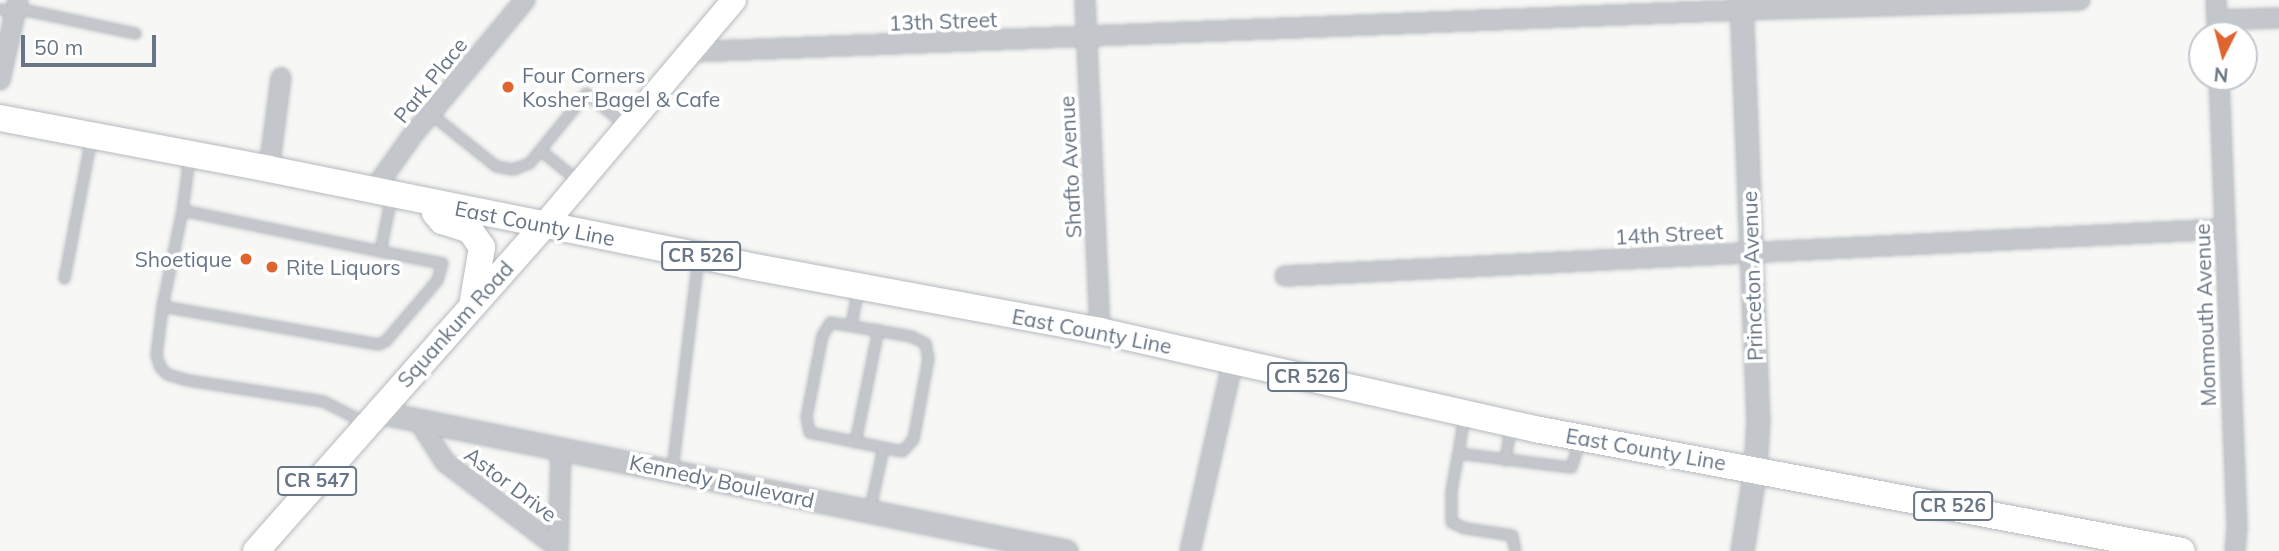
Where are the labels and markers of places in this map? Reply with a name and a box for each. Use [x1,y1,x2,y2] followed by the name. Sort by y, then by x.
[522,62,720,112] place label: Four Corners Kosher Bagel & Cafe
[500,79,516,95] marker: Four Corners Kosher Bagel & Cafe
[135,246,232,272] place label: Shoetique
[238,251,254,267] marker: Shoetique
[286,254,401,280] place label: Rite Liquors
[264,259,280,275] marker: Rite Liquors

